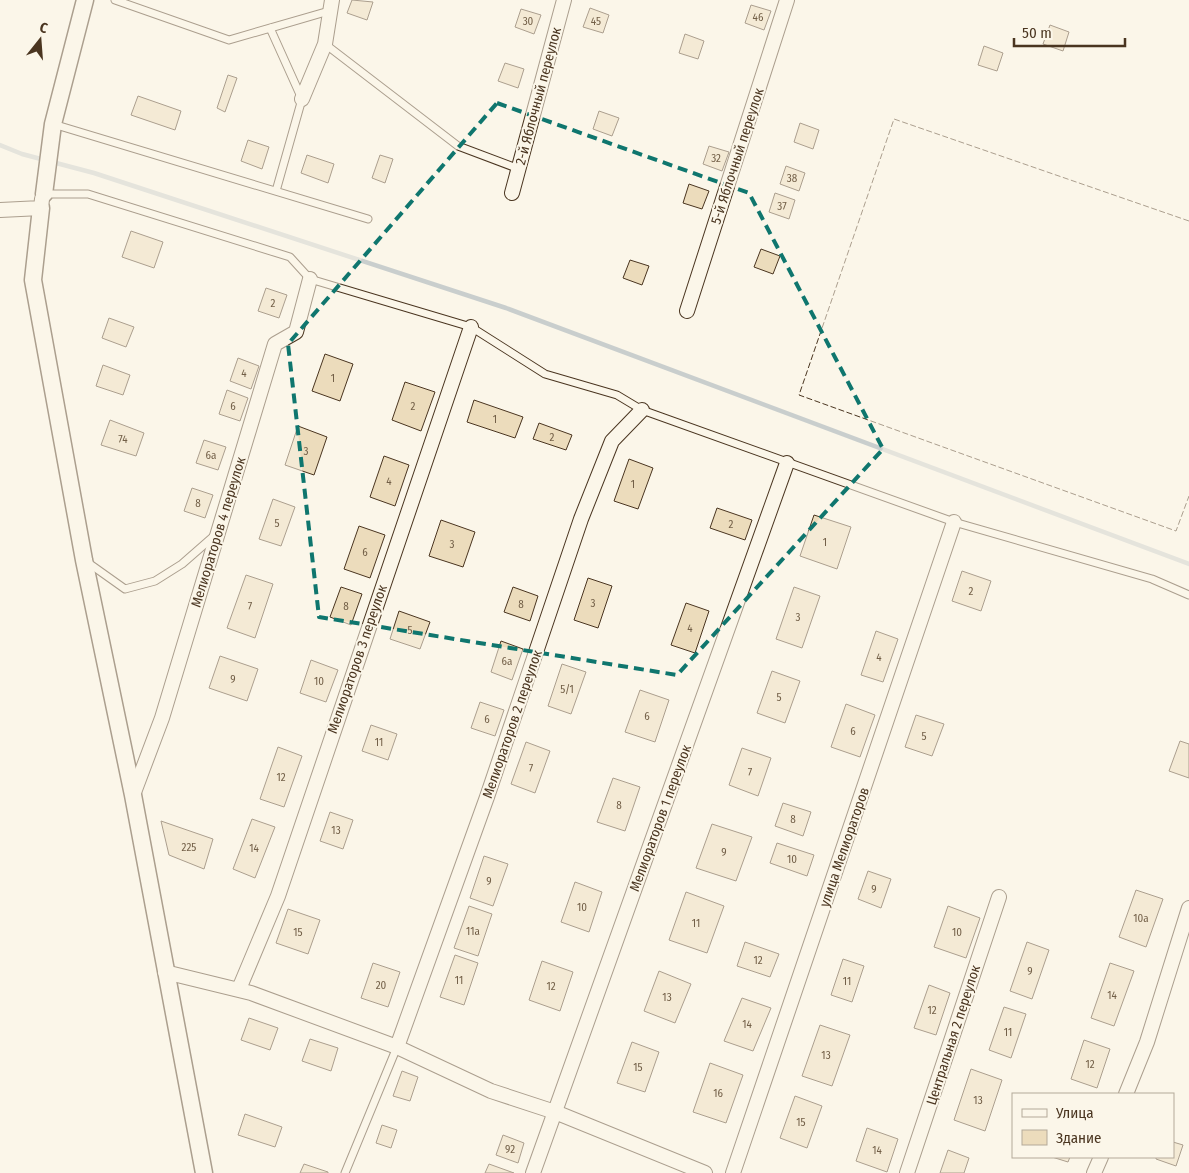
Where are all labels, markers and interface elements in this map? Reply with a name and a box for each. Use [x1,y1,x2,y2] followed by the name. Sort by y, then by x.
[753,11,764,24] house number: 46
[15,15,65,65] north arrow
[523,15,534,28] house number: 30
[591,15,601,28] house number: 45
[1014,15,1125,47] scale bar
[38,19,50,37] text: С
[1022,24,1052,42] text: 50 m
[512,25,565,167] street label: 2-й Яблочный переулок
[707,86,768,226] street label: 5-й Яблочный переулок
[711,152,721,165] house number: 32
[787,172,798,185] house number: 38
[777,200,787,213] house number: 37
[271,297,276,310] house number: 2
[241,367,247,380] house number: 4
[331,372,335,385] house number: 1
[230,400,236,413] house number: 6
[411,400,416,413] house number: 2
[493,413,497,426] house number: 1
[550,431,555,444] house number: 2
[118,433,128,446] house number: 74
[304,445,309,458] house number: 3
[206,449,216,462] house number: 6а
[187,454,250,609] street label: Мелиораторов 4 переулок
[386,475,392,488] house number: 4
[631,478,635,491] house number: 1
[195,497,201,510] house number: 8
[274,517,280,530] house number: 5
[729,518,734,531] house number: 2
[823,536,827,549] house number: 1
[450,538,455,551] house number: 3
[362,546,368,559] house number: 6
[324,582,391,736] street label: Мелиораторов 3 переулок
[969,585,974,598] house number: 2
[591,597,596,610] house number: 3
[518,598,524,611] house number: 8
[248,600,253,613] house number: 7
[343,600,349,613] house number: 8
[796,611,801,624] house number: 3
[687,622,693,635] house number: 4
[407,624,413,637] house number: 5
[479,647,546,801] street label: Мелиораторов 2 переулок
[876,651,882,664] house number: 4
[502,655,512,668] house number: 6а
[230,673,236,686] house number: 9
[314,675,324,688] house number: 10
[560,683,574,696] house number: 5/1
[776,691,782,704] house number: 5
[644,710,650,723] house number: 6
[484,713,490,726] house number: 6
[850,725,856,738] house number: 6
[921,730,927,743] house number: 5
[375,736,383,749] house number: 11
[626,742,695,894] street label: Мелиораторов 1 переулок
[529,762,534,775] house number: 7
[748,766,753,779] house number: 7
[276,771,286,784] house number: 12
[816,785,873,909] street label: улица Мелиораторов
[616,799,622,812] house number: 8
[790,813,796,826] house number: 8
[331,824,341,837] house number: 13
[182,841,196,854] house number: 225
[249,842,259,855] house number: 14
[721,846,727,859] house number: 9
[787,853,797,866] house number: 10
[486,875,492,888] house number: 9
[871,883,877,896] house number: 9
[577,901,587,914] house number: 10
[1133,912,1149,925] house number: 10а
[692,917,700,930] house number: 11
[466,925,480,938] house number: 11а
[293,926,303,939] house number: 15
[952,926,962,939] house number: 10
[753,954,763,967] house number: 12
[923,963,984,1107] street label: Центральная 2 переулок
[1027,965,1033,978] house number: 9
[455,974,463,987] house number: 11
[843,975,851,988] house number: 11
[376,979,387,992] house number: 20
[546,980,556,993] house number: 12
[1107,989,1117,1002] house number: 14
[662,991,672,1004] house number: 13
[927,1004,937,1017] house number: 12
[742,1018,752,1031] house number: 14
[1004,1026,1012,1039] house number: 11
[821,1049,831,1062] house number: 13
[1085,1058,1095,1071] house number: 12
[633,1061,643,1074] house number: 15
[713,1087,723,1100] house number: 16
[1012,1093,1174,1158] legend
[973,1094,983,1107] house number: 13
[1055,1104,1094,1122] text: Улица
[796,1116,806,1129] house number: 15
[1056,1129,1102,1147] text: Здание
[505,1143,515,1156] house number: 92
[872,1144,882,1157] house number: 14

